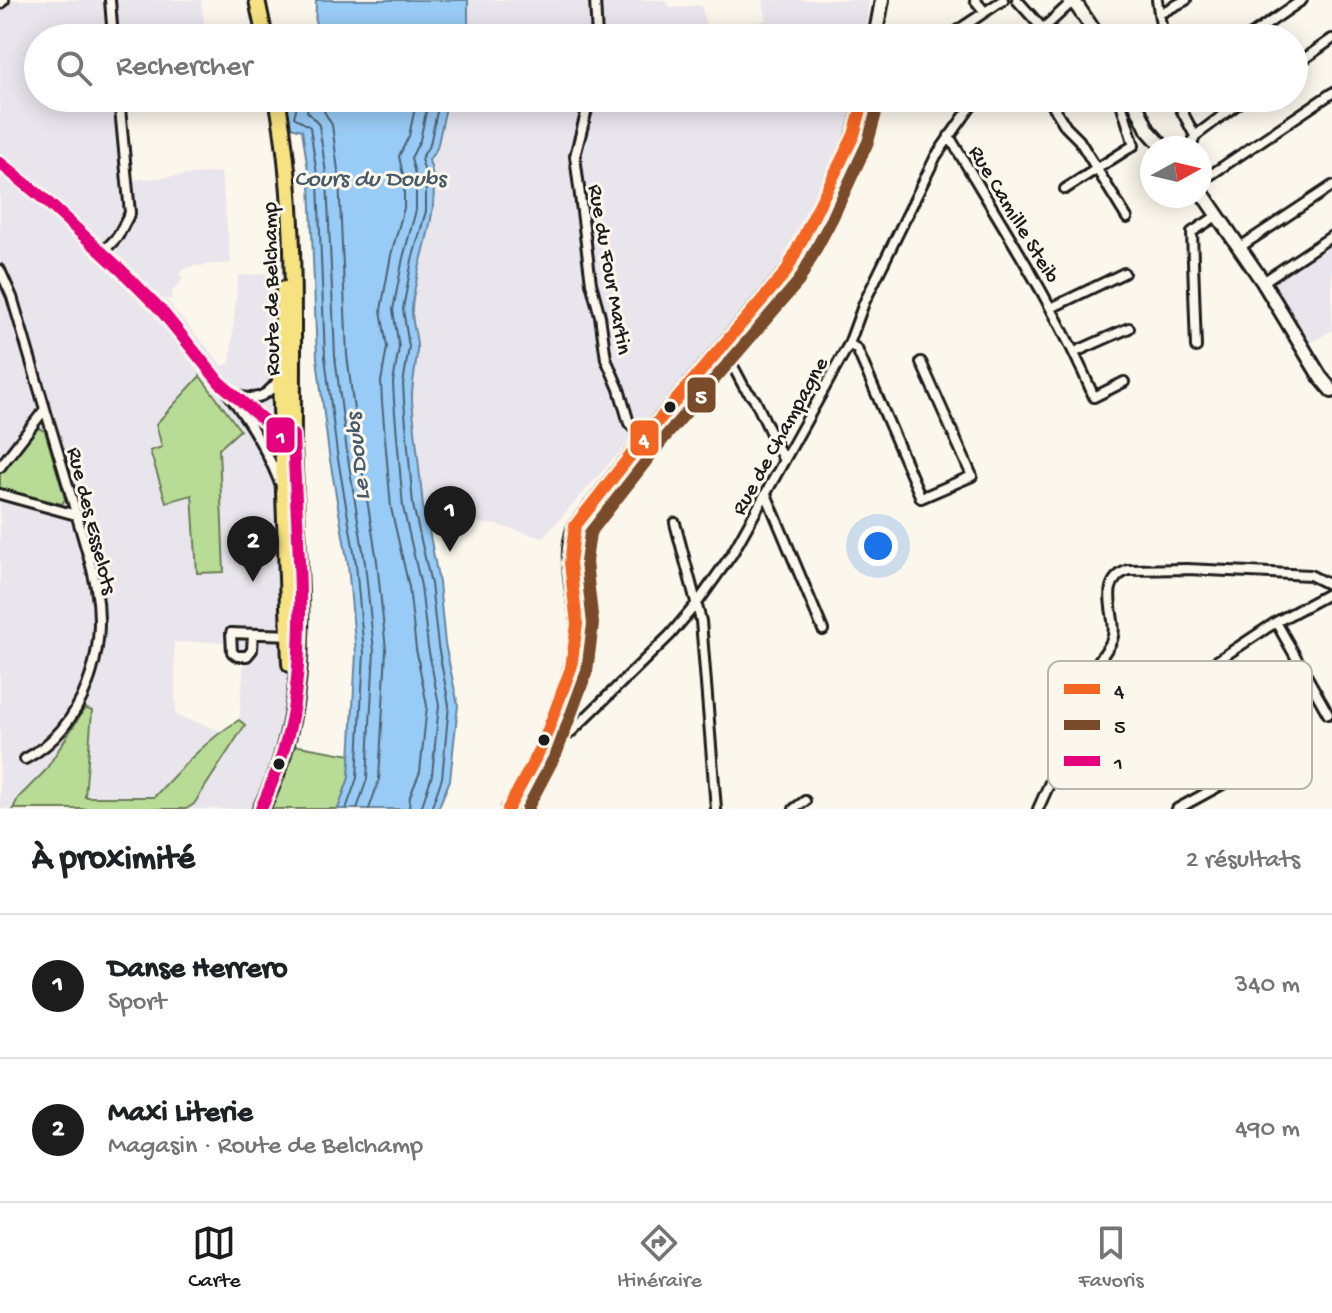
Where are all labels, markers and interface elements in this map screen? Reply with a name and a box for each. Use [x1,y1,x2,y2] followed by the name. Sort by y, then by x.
[24,24,1308,112] search box
[52,46,96,90] icon: search
[116,51,252,86] text: Rechercher
[1140,136,1212,208] north arrow
[961,141,1064,289] street label: Rue Camille Steib
[294,166,448,195] water label: Cours du Doubs
[580,183,636,357] street label: Rue du Four Martin
[258,202,288,376] street label: Route de Belchamp
[727,353,836,521] street label: Rue de Champagne
[686,376,717,414] line badge: 5
[695,386,707,412] text: 5
[662,399,678,415] unlabelled marker
[340,409,378,502] water label: Le Doubs
[265,416,296,454] line badge: 1
[629,419,660,457] line badge: 4
[276,426,285,452] text: 1
[638,429,650,455] text: 4
[59,445,121,598] street label: Rue des Esselots
[424,486,476,552] pin: 1
[227,516,279,582] pin: 2
[858,526,898,566] your location
[1048,661,1312,789] legend
[1114,680,1125,706] text: 4
[1114,716,1126,742] text: 5
[536,732,552,748] unlabelled marker
[1113,752,1123,778] text: 1
[271,756,287,772] unlabelled marker
[32,841,195,881] text: À proximité
[1186,846,1300,877] text: 2 résultats
[108,953,288,988] text: Danse Herrero
[53,971,63,1002] text: 1
[1235,971,1300,1002] text: 340 m
[108,988,166,1019] text: Sport
[108,1097,253,1132] text: Maxi Literie
[52,1115,64,1146] text: 2
[1235,1115,1300,1146] text: 490 m
[108,1132,423,1163] text: Magasin · Route de Belchamp
[188,1221,241,1295] tab: Carte
[617,1221,702,1295] tab: Itinéraire
[1078,1221,1144,1295] tab: Favoris

